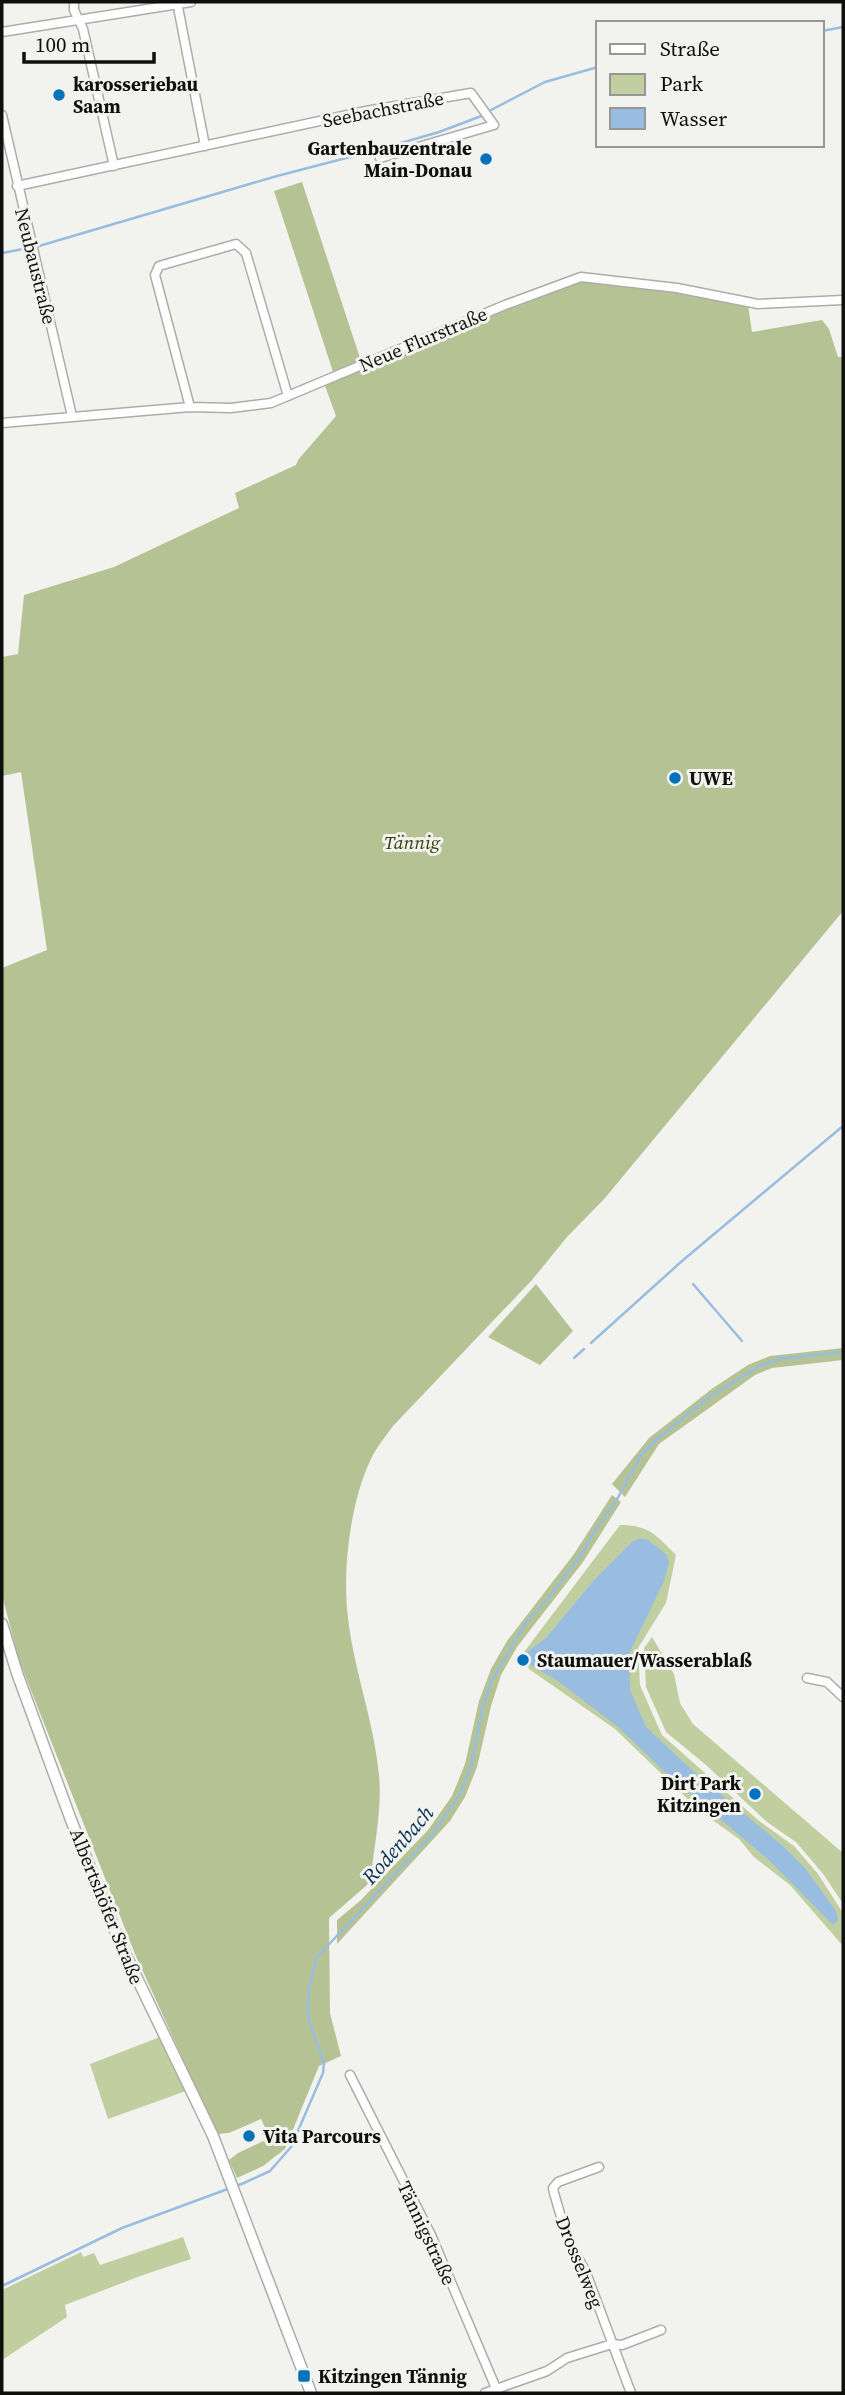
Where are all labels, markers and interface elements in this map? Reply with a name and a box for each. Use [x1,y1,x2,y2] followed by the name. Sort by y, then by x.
[24,21,154,65] scale bar
[596,21,824,147] legend
[35,30,90,59] text: 100 m
[660,34,720,63] text: Straße
[660,69,704,98] text: Park
[73,71,199,119] place label: karosseriebau Saam
[320,85,446,133] street label: Seebachstraße
[51,87,67,103] marker: karosseriebau Saam
[660,104,727,133] text: Wasser
[307,135,472,183] place label: Gartenbauzentrale Main-Donau
[478,151,494,167] marker: Gartenbauzentrale Main-Donau
[9,205,63,327] street label: Neubaustraße
[355,300,491,378] street label: Neue Flurstraße
[689,765,733,791] place label: UWE
[667,770,683,786] marker: UWE
[384,829,441,855] park label: Tännig
[537,1647,752,1673] place label: Staumauer/Wasserablaß
[515,1652,531,1668] marker: Staumauer/Wasserablaß
[657,1770,742,1818] place label: Dirt Park Kitzingen
[747,1786,763,1802] marker: Dirt Park Kitzingen
[355,1799,440,1891] water label: Rodenbach
[64,1824,150,1988] street label: Albertshöfer Straße
[263,2123,381,2149] place label: Vita Parcours
[241,2128,257,2144] marker: Vita Parcours
[392,2177,462,2289] street label: Tännigstraße
[550,2212,610,2312] street label: Drosselweg
[318,2363,468,2389] place label: Kitzingen Tännig
[296,2368,312,2384] marker: Kitzingen Tännig

